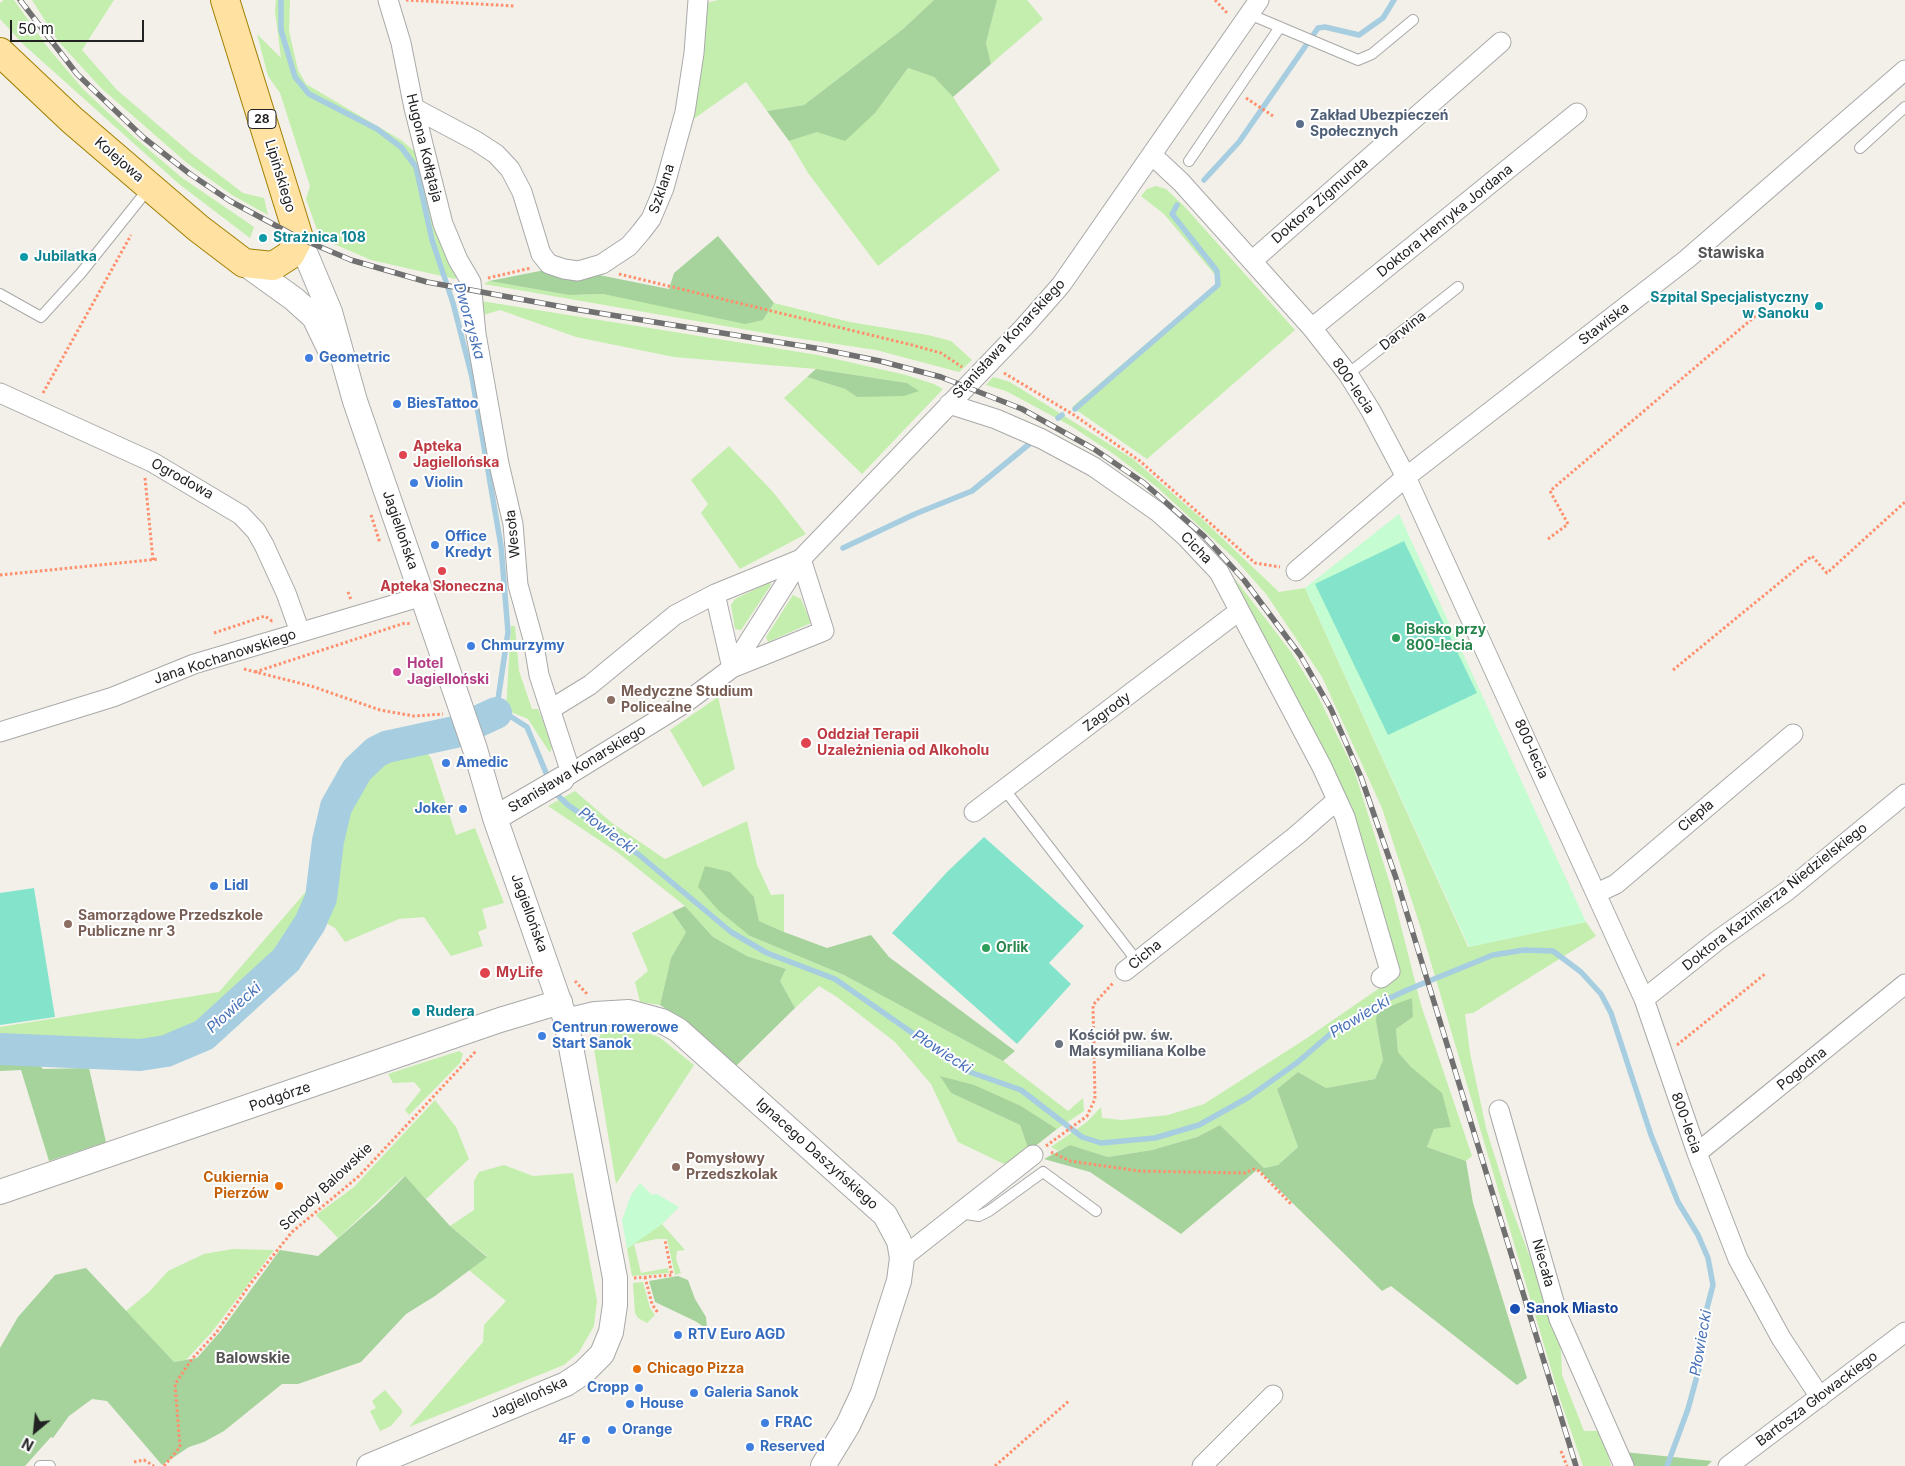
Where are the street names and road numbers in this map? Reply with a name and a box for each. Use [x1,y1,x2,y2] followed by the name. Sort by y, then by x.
[402,92,446,204] street label: Hugona Kołłątaja
[248,110,276,128] road number: 28
[91,134,147,186] street label: Kolejowa
[261,138,299,214] street label: Lipińskiego
[1268,155,1372,247] street label: Doktora Zigmunda
[1374,161,1516,281] street label: Doktora Henryka Jordana
[646,162,678,216] street label: Szklana
[949,276,1069,402] street label: Stanisława Konarskiego
[1575,299,1633,349] street label: Stawiska
[1376,308,1430,354] street label: Darwina
[1328,355,1378,417] street label: 800-lecia
[148,455,216,503] street label: Ogrodowa
[379,488,421,572] street label: Jagiellońska
[502,509,524,559] street label: Wesoła
[1177,529,1215,567] street label: Cicha
[152,626,298,688] street label: Jana Kochanowskiego
[1080,689,1134,735] street label: Zagrody
[1510,717,1552,781] street label: 800-lecia
[505,721,649,817] street label: Stanisława Konarskiego
[1675,796,1717,836] street label: Ciepła
[1679,820,1871,974] street label: Doktora Kazimierza Niedzielskiego
[507,871,551,955] street label: Jagiellońska
[1125,936,1165,974] street label: Cicha
[1774,1044,1830,1094] street label: Pogodna
[247,1079,313,1115] street label: Podgórze
[1667,1090,1705,1156] street label: 800-lecia
[753,1095,881,1213] street label: Ignacego Daszyńskiego
[276,1140,376,1234] street label: Schody Balowskie
[1528,1237,1558,1289] street label: Niecała
[1753,1348,1881,1450] street label: Bartosza Głowackiego
[488,1374,570,1422] street label: Jagiellońska

